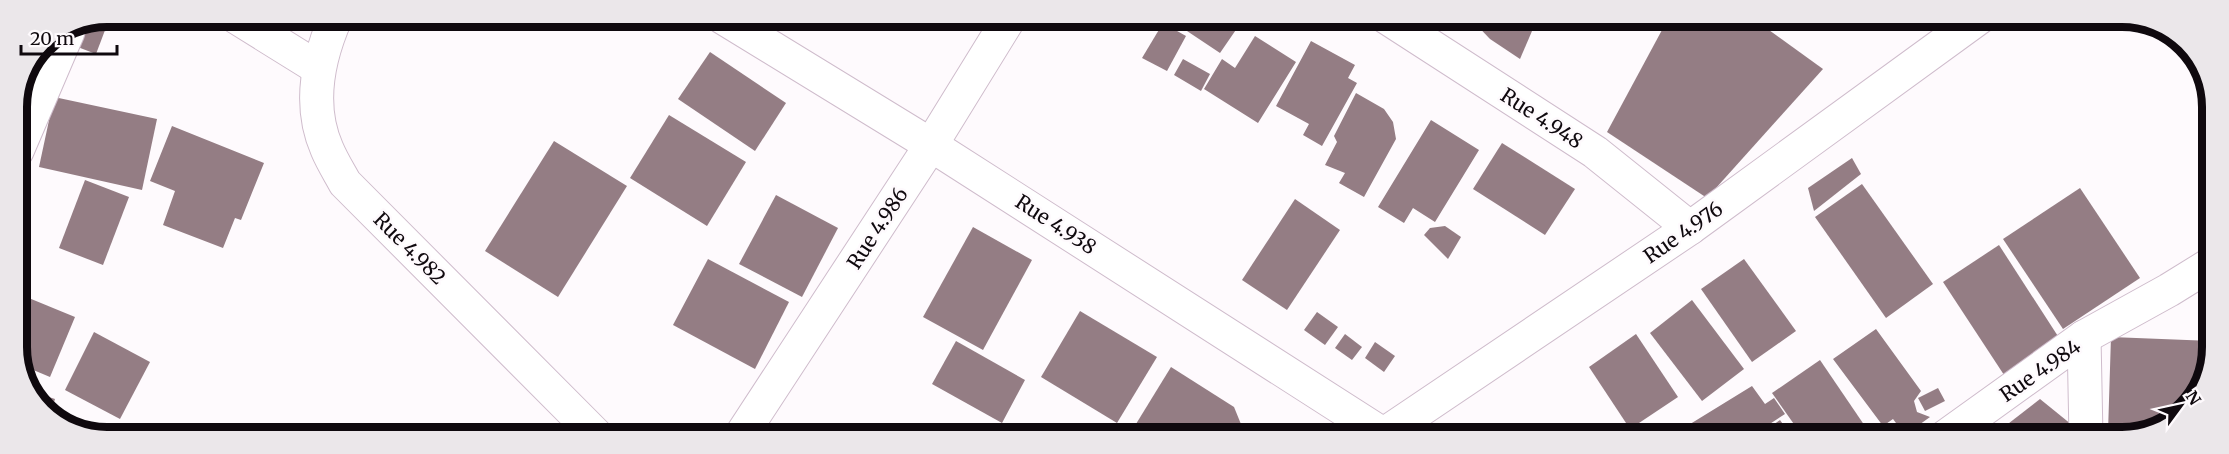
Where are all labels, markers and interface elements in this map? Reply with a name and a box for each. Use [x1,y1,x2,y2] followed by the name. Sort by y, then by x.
[21,18,117,56] scale bar
[30,27,74,50] text: 20 m
[1496,82,1588,154] street label: Rue 4.948
[841,182,913,274] street label: Rue 4.986
[1011,189,1101,259] street label: Rue 4.938
[1639,196,1727,268] street label: Rue 4.976
[369,207,451,289] street label: Rue 4.982
[1995,333,2085,407] street label: Rue 4.984
[2151,376,2211,436] north arrow
[2182,387,2206,409] text: N

